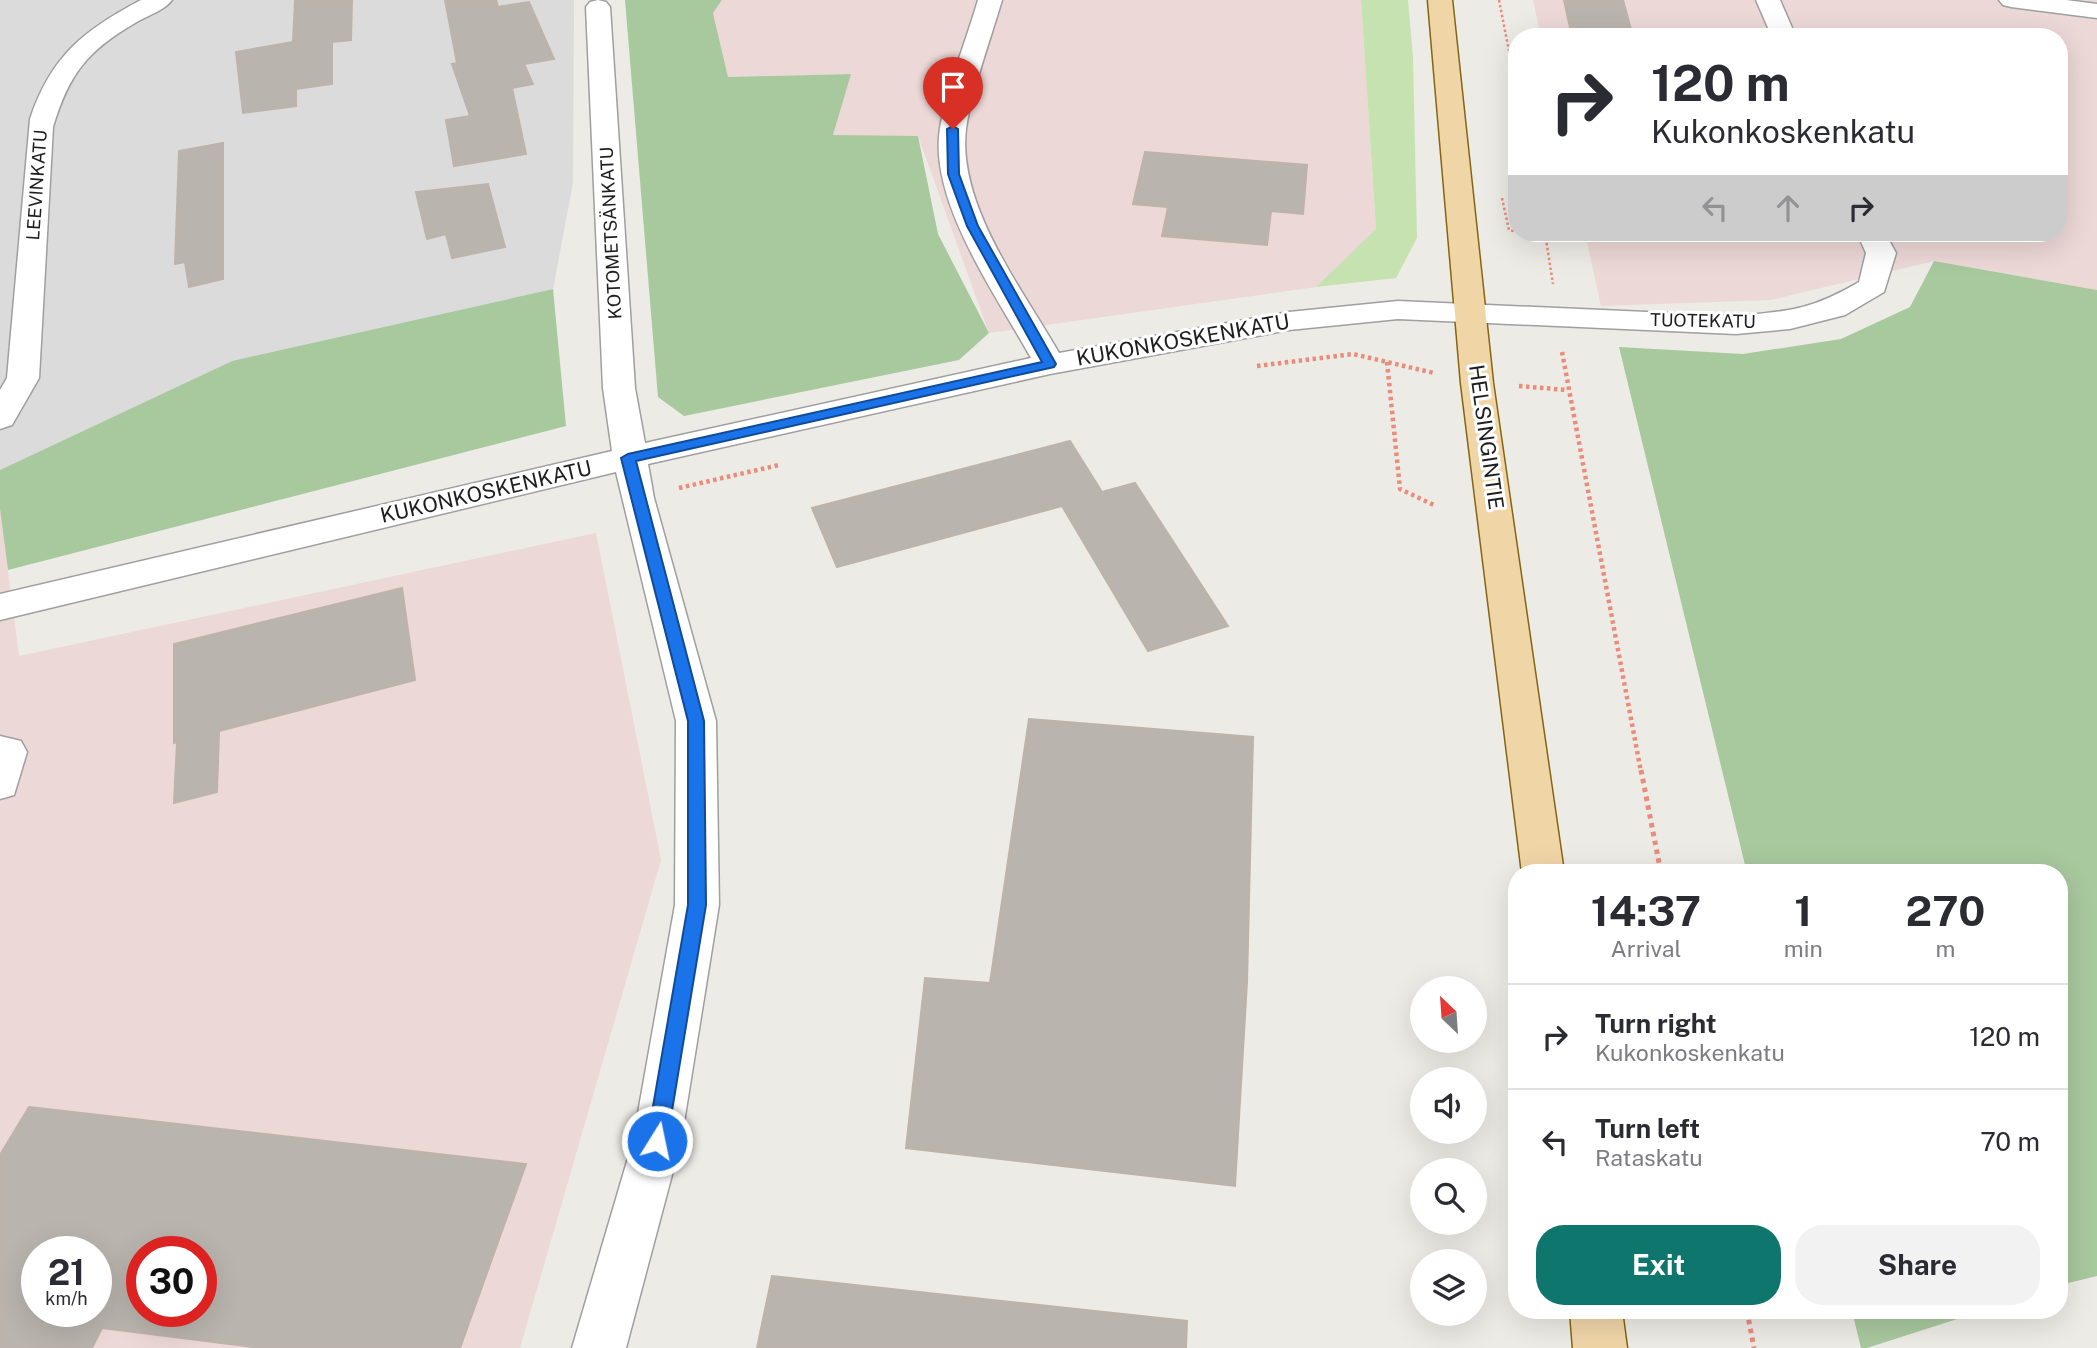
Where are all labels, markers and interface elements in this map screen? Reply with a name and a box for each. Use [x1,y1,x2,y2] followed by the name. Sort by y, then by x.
[1651,54,1790,112] text: 120 m
[1536,56,1627,147] icon: right
[923,57,983,129] pin
[934,68,972,106] icon: arrive
[1651,113,1915,150] text: Kukonkoskenkatu
[22,129,51,241] street label: LEEVINKATU
[594,146,626,320] street label: KOTOMETSÄNKATU
[1696,189,1734,227] icon: left
[1769,189,1807,227] icon: ahead
[1842,189,1880,227] icon: right
[1074,308,1291,371] street label: KUKONKOSKENKATU
[1650,309,1756,332] street label: TUOTEKATU
[1464,363,1509,511] street label: HELSINGINTIE
[378,455,594,528] street label: KUKONKOSKENKATU
[1591,886,1701,935] text: 14:37
[1794,886,1812,935] text: 1
[1906,886,1985,935] text: 270
[1610,935,1681,962] text: Arrival
[1784,935,1823,962] text: min
[1935,935,1955,962] text: m
[1410,976,1488,1054] north arrow
[1410,976,1487,1326] map controls
[1595,1008,1717,1039] text: Turn right
[1536,1018,1574,1056] icon: right
[1969,1021,2040,1052] text: 120 m
[1595,1039,1785,1066] text: Kukonkoskenkatu
[1410,1067,1487,1144] button: sound
[620,1104,694,1178] position arrow
[1595,1113,1700,1144] text: Turn left
[1536,1123,1574,1161] icon: left
[1980,1126,2040,1157] text: 70 m
[1595,1144,1703,1171] text: Rataskatu
[1410,1158,1487,1235] button: search
[1536,1225,1781,1305] button: Exit
[1795,1225,2040,1305] button: Share
[126,1236,217,1327] speed limit sign: 30
[1410,1249,1487,1326] button: layers
[48,1252,85,1293] text: 21
[45,1288,88,1309] text: km/h

